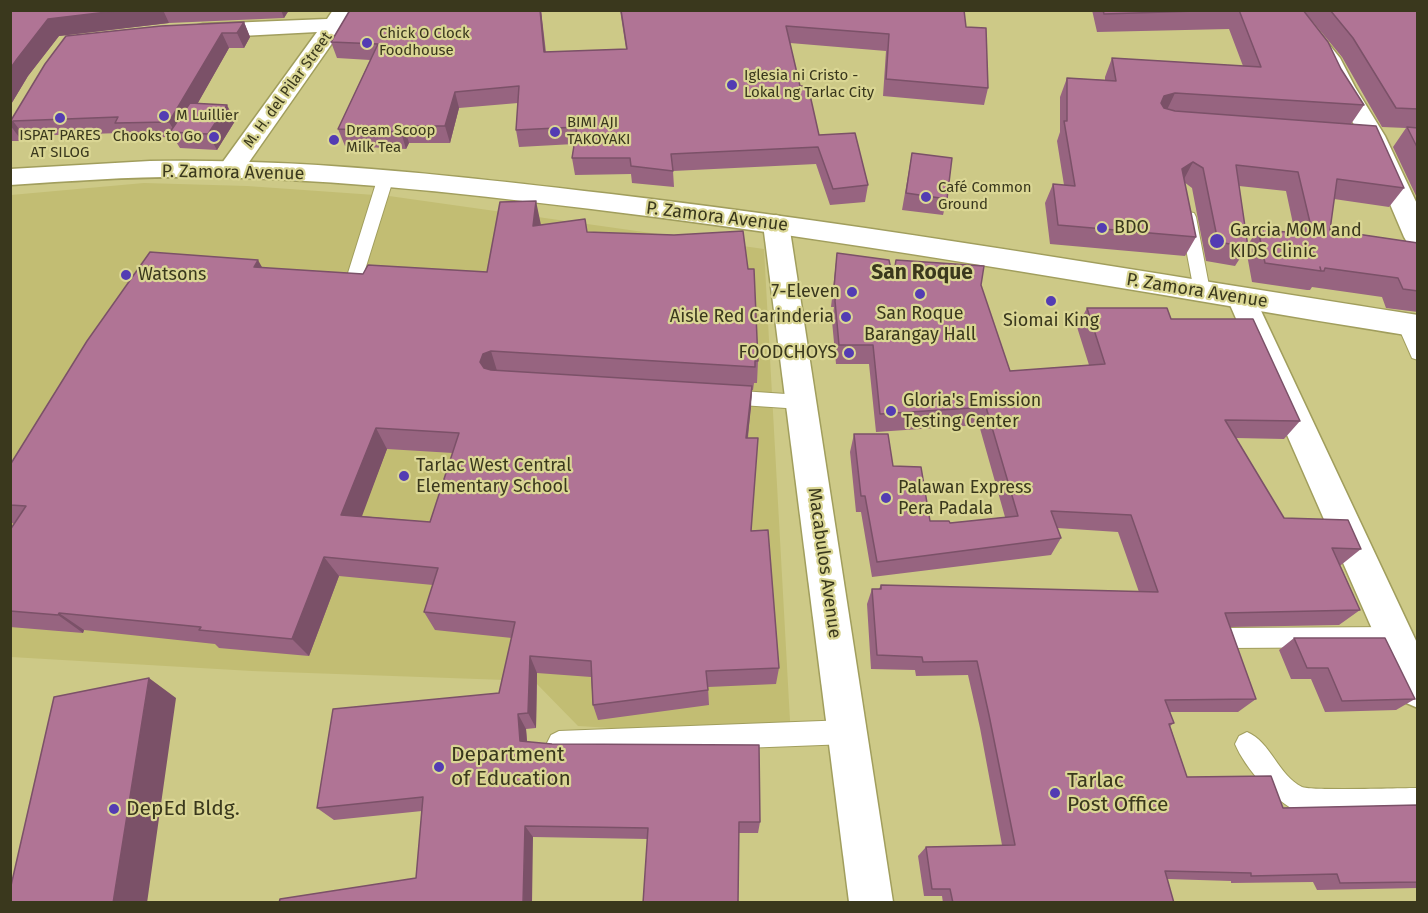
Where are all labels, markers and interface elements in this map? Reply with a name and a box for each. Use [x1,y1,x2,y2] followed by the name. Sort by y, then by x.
[379,25,470,60] place label: Chick O Clock Foodhouse
[240,29,336,151] street label: M. H. del Pilar Street
[360,36,374,50] marker: Chick O Clock Foodhouse
[744,67,874,102] place label: Iglesia ni Cristo - Lokal ng Tarlac City
[725,78,739,92] marker: Iglesia ni Cristo - Lokal ng Tarlac City
[176,107,239,125] place label: M Luillier
[157,109,171,123] marker: M Luillier
[53,111,67,125] marker: ISPAT PARES AT SILOG
[567,114,631,149] place label: BIMI AJI TAKOYAKI
[346,122,435,157] place label: Dream Scoop Milk Tea
[548,125,562,139] marker: BIMI AJI TAKOYAKI
[19,127,101,162] place label: ISPAT PARES AT SILOG
[113,128,202,146] place label: Chooks to Go
[207,130,221,144] marker: Chooks to Go
[327,133,341,147] marker: Dream Scoop Milk Tea
[161,161,305,185] street label: P. Zamora Avenue
[938,179,1032,214] place label: Café Common Ground
[919,190,933,204] marker: Café Common Ground
[645,198,789,236] street label: P. Zamora Avenue
[1114,217,1149,239] place label: BDO
[1230,220,1362,262] place label: Garcia MOM and KIDS Clinic
[1095,221,1109,235] marker: BDO
[1208,232,1226,250] marker: Garcia MOM and KIDS Clinic
[871,260,973,286] district label: San Roque
[138,264,206,286] place label: Watsons
[119,268,133,282] marker: Watsons
[1125,269,1269,313] street label: P. Zamora Avenue
[771,281,840,303] place label: 7-Eleven
[845,285,859,299] marker: 7-Eleven
[913,287,927,301] marker: San Roque Barangay Hall
[1044,294,1058,308] marker: Siomai King
[864,303,976,346] place label: San Roque Barangay Hall
[670,306,834,328] place label: Aisle Red Carinderia
[839,310,853,324] marker: Aisle Red Carinderia
[1003,310,1099,332] place label: Siomai King
[738,342,837,364] place label: FOODCHOYS
[842,346,856,360] marker: FOODCHOYS
[903,390,1041,432] place label: Gloria's Emission Testing Center
[884,404,898,418] marker: Gloria's Emission Testing Center
[416,455,571,498] place label: Tarlac West Central Elementary School
[397,469,411,483] marker: Tarlac West Central Elementary School
[898,477,1032,520] place label: Palawan Express Pera Padala
[803,486,845,640] street label: Macabulos Avenue
[879,491,893,505] marker: Palawan Express Pera Padala
[451,742,571,792] place label: Department of Education
[432,760,446,774] marker: Department of Education
[1067,768,1168,818] place label: Tarlac Post Office
[1048,786,1062,800] marker: Tarlac Post Office
[126,796,240,822] place label: DepEd Bldg.
[107,802,121,816] marker: DepEd Bldg.

